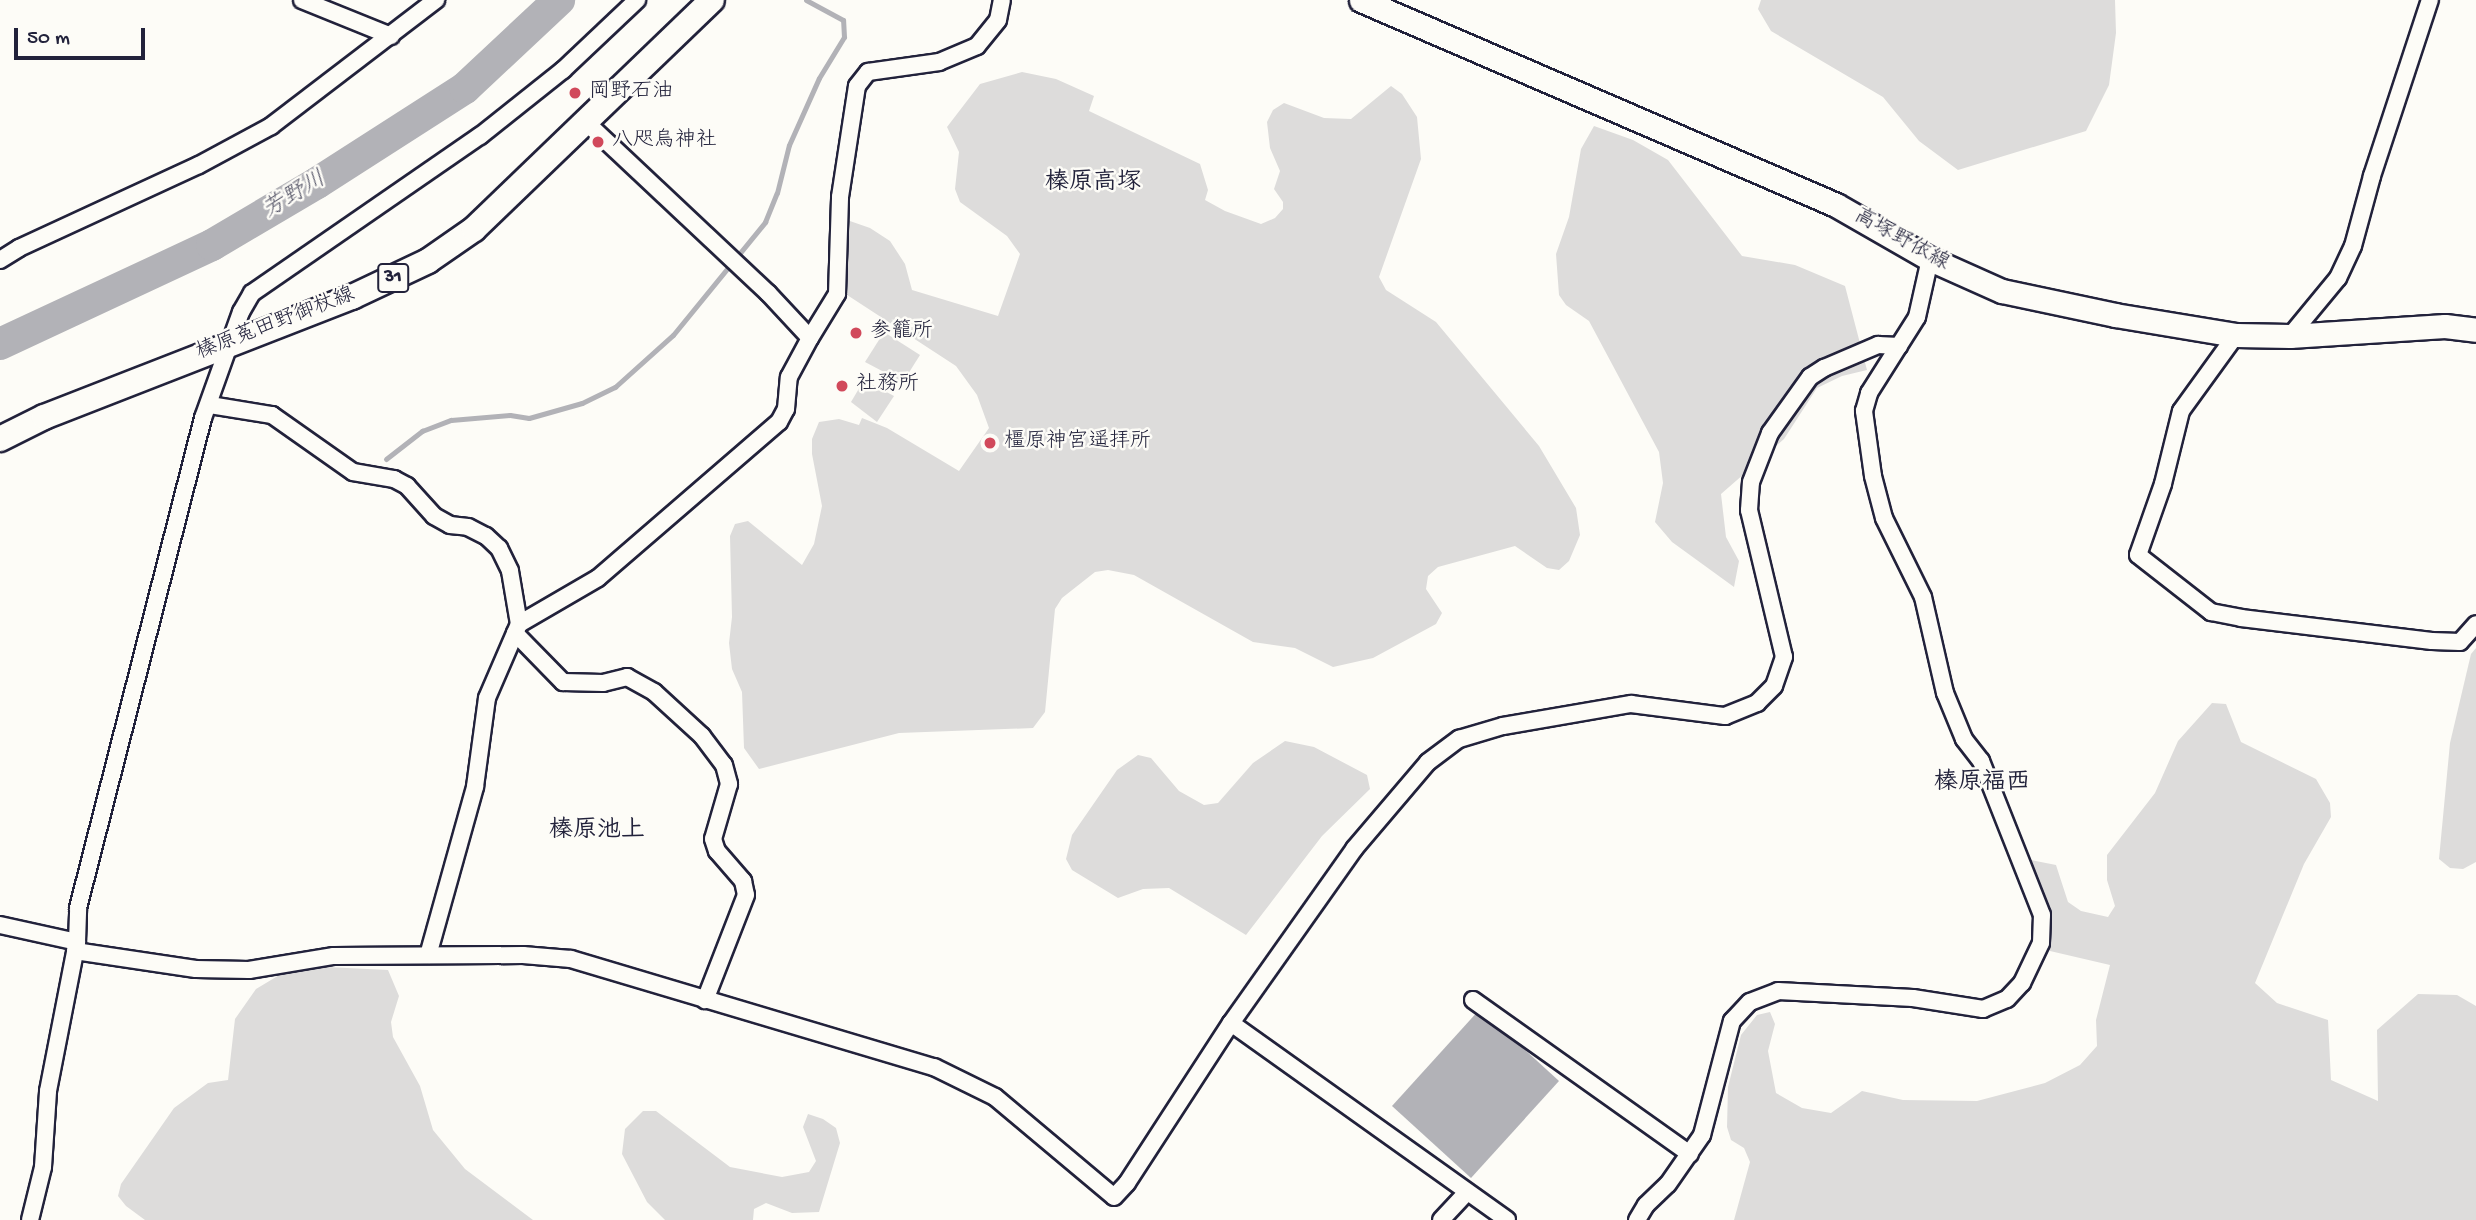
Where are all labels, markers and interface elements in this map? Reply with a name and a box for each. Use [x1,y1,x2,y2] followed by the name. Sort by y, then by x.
[18,14,149,58] scale bar
[27,27,70,52] text: 50 m
[589,80,673,106] place label: 岡野石油
[567,85,583,101] marker: 岡野石油
[612,129,717,155] place label: 八咫烏神社
[590,134,606,150] marker: 八咫烏神社
[258,166,332,226] water label: 芳野川
[1045,170,1141,198] district label: 榛原高塚
[1849,205,1953,277] street label: 高塚野依線
[376,262,410,294] road number: 31
[193,283,359,367] street label: 榛原菟田野御杖線
[870,320,933,346] place label: 参籠所
[848,325,864,341] marker: 参籠所
[856,373,919,399] place label: 社務所
[834,378,850,394] marker: 社務所
[1004,430,1151,456] place label: 橿原神宮遥拝所
[982,435,998,451] marker: 橿原神宮遥拝所
[1934,770,2030,798] district label: 榛原福西
[549,818,645,846] district label: 榛原池上

